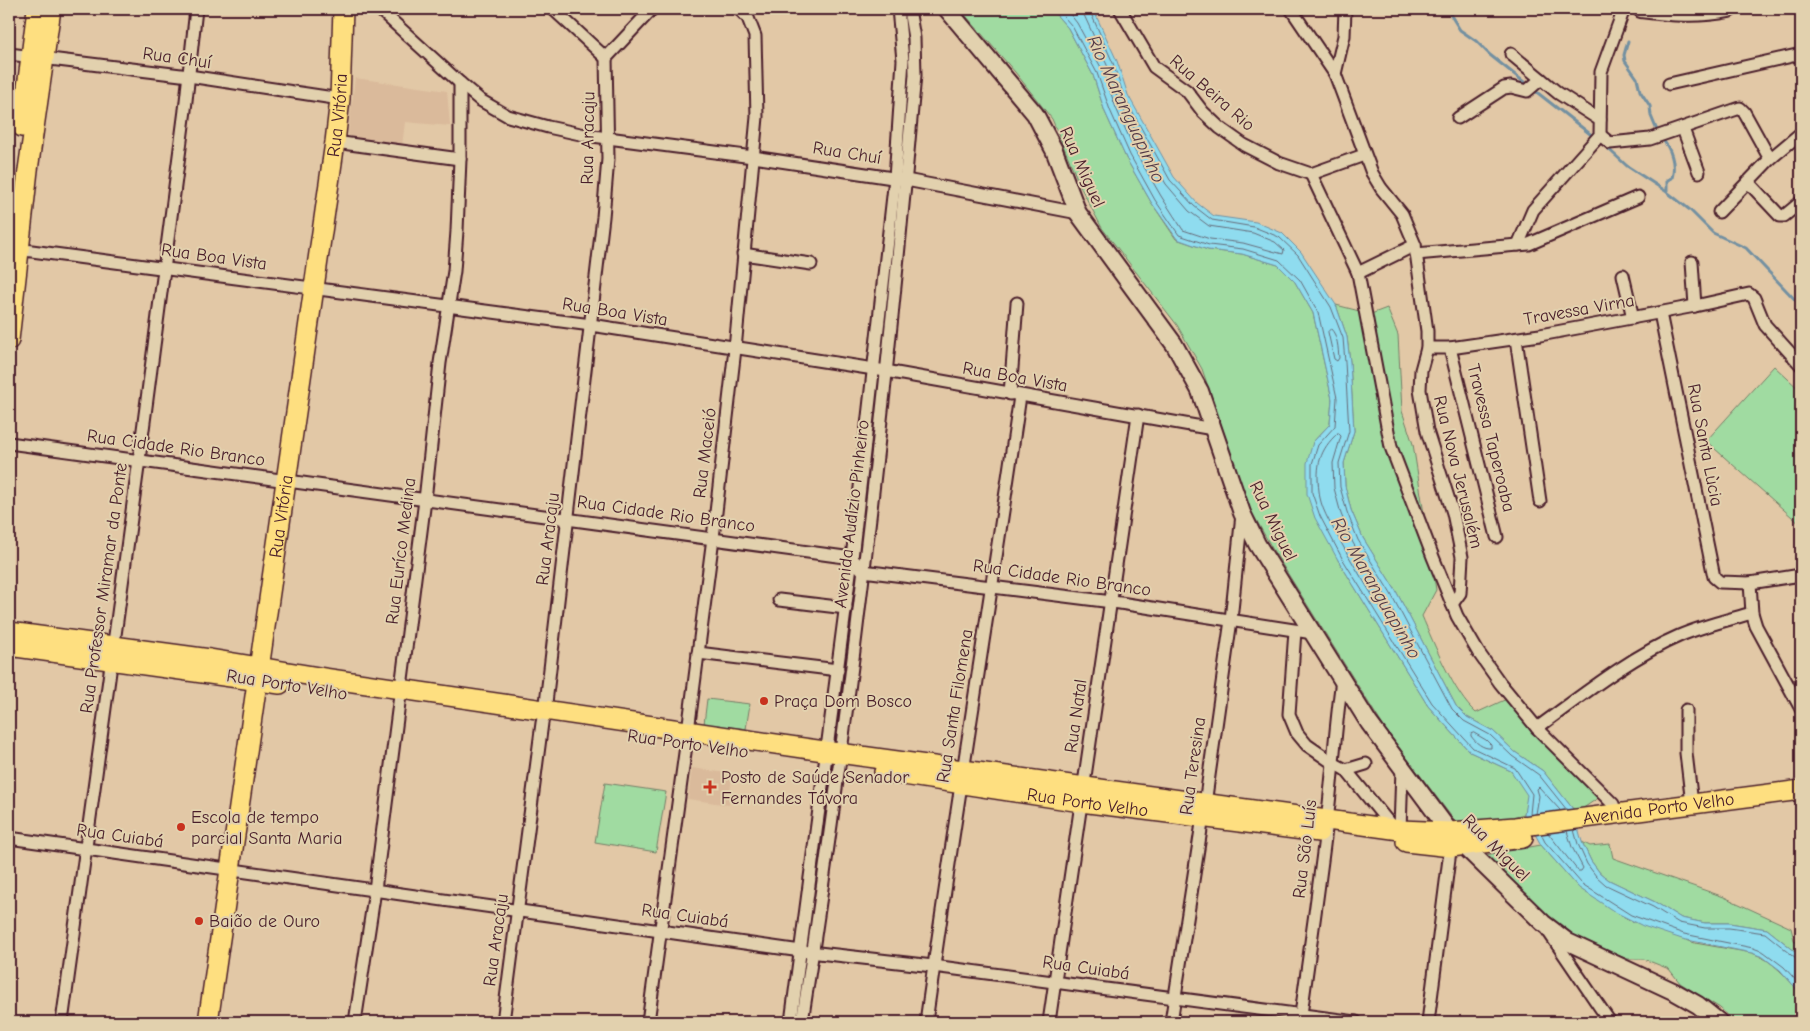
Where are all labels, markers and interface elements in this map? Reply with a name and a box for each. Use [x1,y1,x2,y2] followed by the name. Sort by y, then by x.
[1082,32,1170,186] water label: Rio Maranguapinho
[141,43,214,73] street label: Rua Chuí
[1165,50,1259,136] street label: Rua Beira Rio
[322,73,351,158] street label: Rua Vitória
[577,91,599,185] street label: Rua Aracaju
[1055,123,1109,211] street label: Rua Miguel
[811,137,884,169] street label: Rua Chuí
[160,239,268,275] street label: Rua Boa Vista
[1522,290,1636,330] street label: Travessa Virna
[561,293,669,331] street label: Rua Boa Vista
[961,357,1069,397] street label: Rua Boa Vista
[1462,362,1520,514] street label: Travessa Taperoaba
[1683,382,1727,508] street label: Rua Santa Lùcia
[1429,393,1487,551] street label: Rua Nova Jerusalém
[689,407,721,499] street label: Rua Maceió
[830,419,874,609] street label: Avenida Audízio Pinheiro
[86,425,266,471] street label: Rua Cidade Rio Branco
[76,461,132,715] street label: Rua Professor Miramar da Ponte
[265,473,297,559] street label: Rua Vitória
[382,476,420,626] street label: Rua Euríco Medina
[1245,478,1301,564] street label: Rua Miguel
[532,491,564,587] street label: Rua Aracaju
[576,491,756,537] street label: Rua Cidade Rio Branco
[1326,513,1426,663] water label: Rio Maranguapinho
[972,555,1152,601] street label: Rua Cidade Rio Branco
[932,628,978,784] street label: Rua Santa Filomena
[225,665,349,705] street label: Rua Porto Velho
[1060,678,1092,754] street label: Rua Natal
[774,691,912,712] place label: Praça Dom Bosco
[758,695,770,707] marker: Praça Dom Bosco
[1176,716,1210,816] street label: Rua Teresina
[626,725,750,763] street label: Rua Porto Velho
[721,767,910,809] place label: Posto de Saúde Senador Fernandes Távora
[703,780,717,794] marker: Posto de Saúde Senador Fernandes Távora
[1026,783,1150,821] street label: Rua Porto Velho
[1582,788,1735,829] street label: Avenida Porto Velho
[1289,798,1321,900] street label: Rua São Luís
[191,807,342,849] place label: Escola de tempo parcial Santa Maria
[1458,810,1534,886] street label: Rua Miguel
[75,819,165,853] street label: Rua Cuiabá
[175,821,187,833] marker: Escola de tempo parcial Santa Maria
[479,892,513,988] street label: Rua Aracaju
[640,899,730,933] street label: Rua Cuiabá
[209,911,320,932] place label: Baião de Ouro
[193,915,205,927] marker: Baião de Ouro
[1041,951,1131,985] street label: Rua Cuiabá

